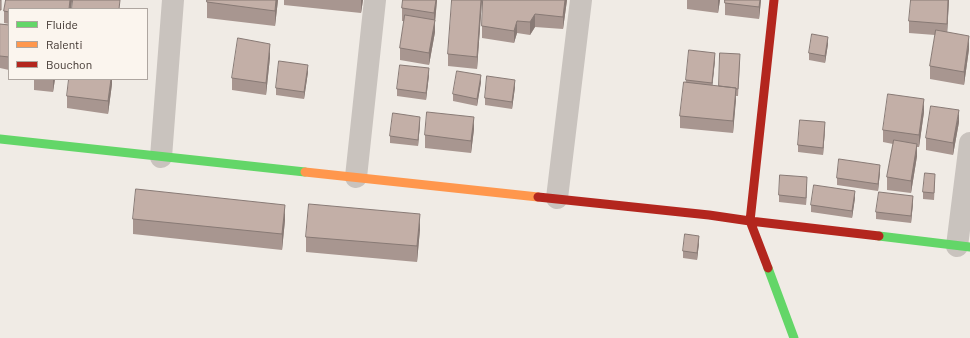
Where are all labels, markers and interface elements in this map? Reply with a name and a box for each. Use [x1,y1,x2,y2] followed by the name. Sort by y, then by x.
[8,8,148,80] legend
[46,17,78,31] text: Fluide
[46,37,83,51] text: Ralenti
[46,57,92,71] text: Bouchon

